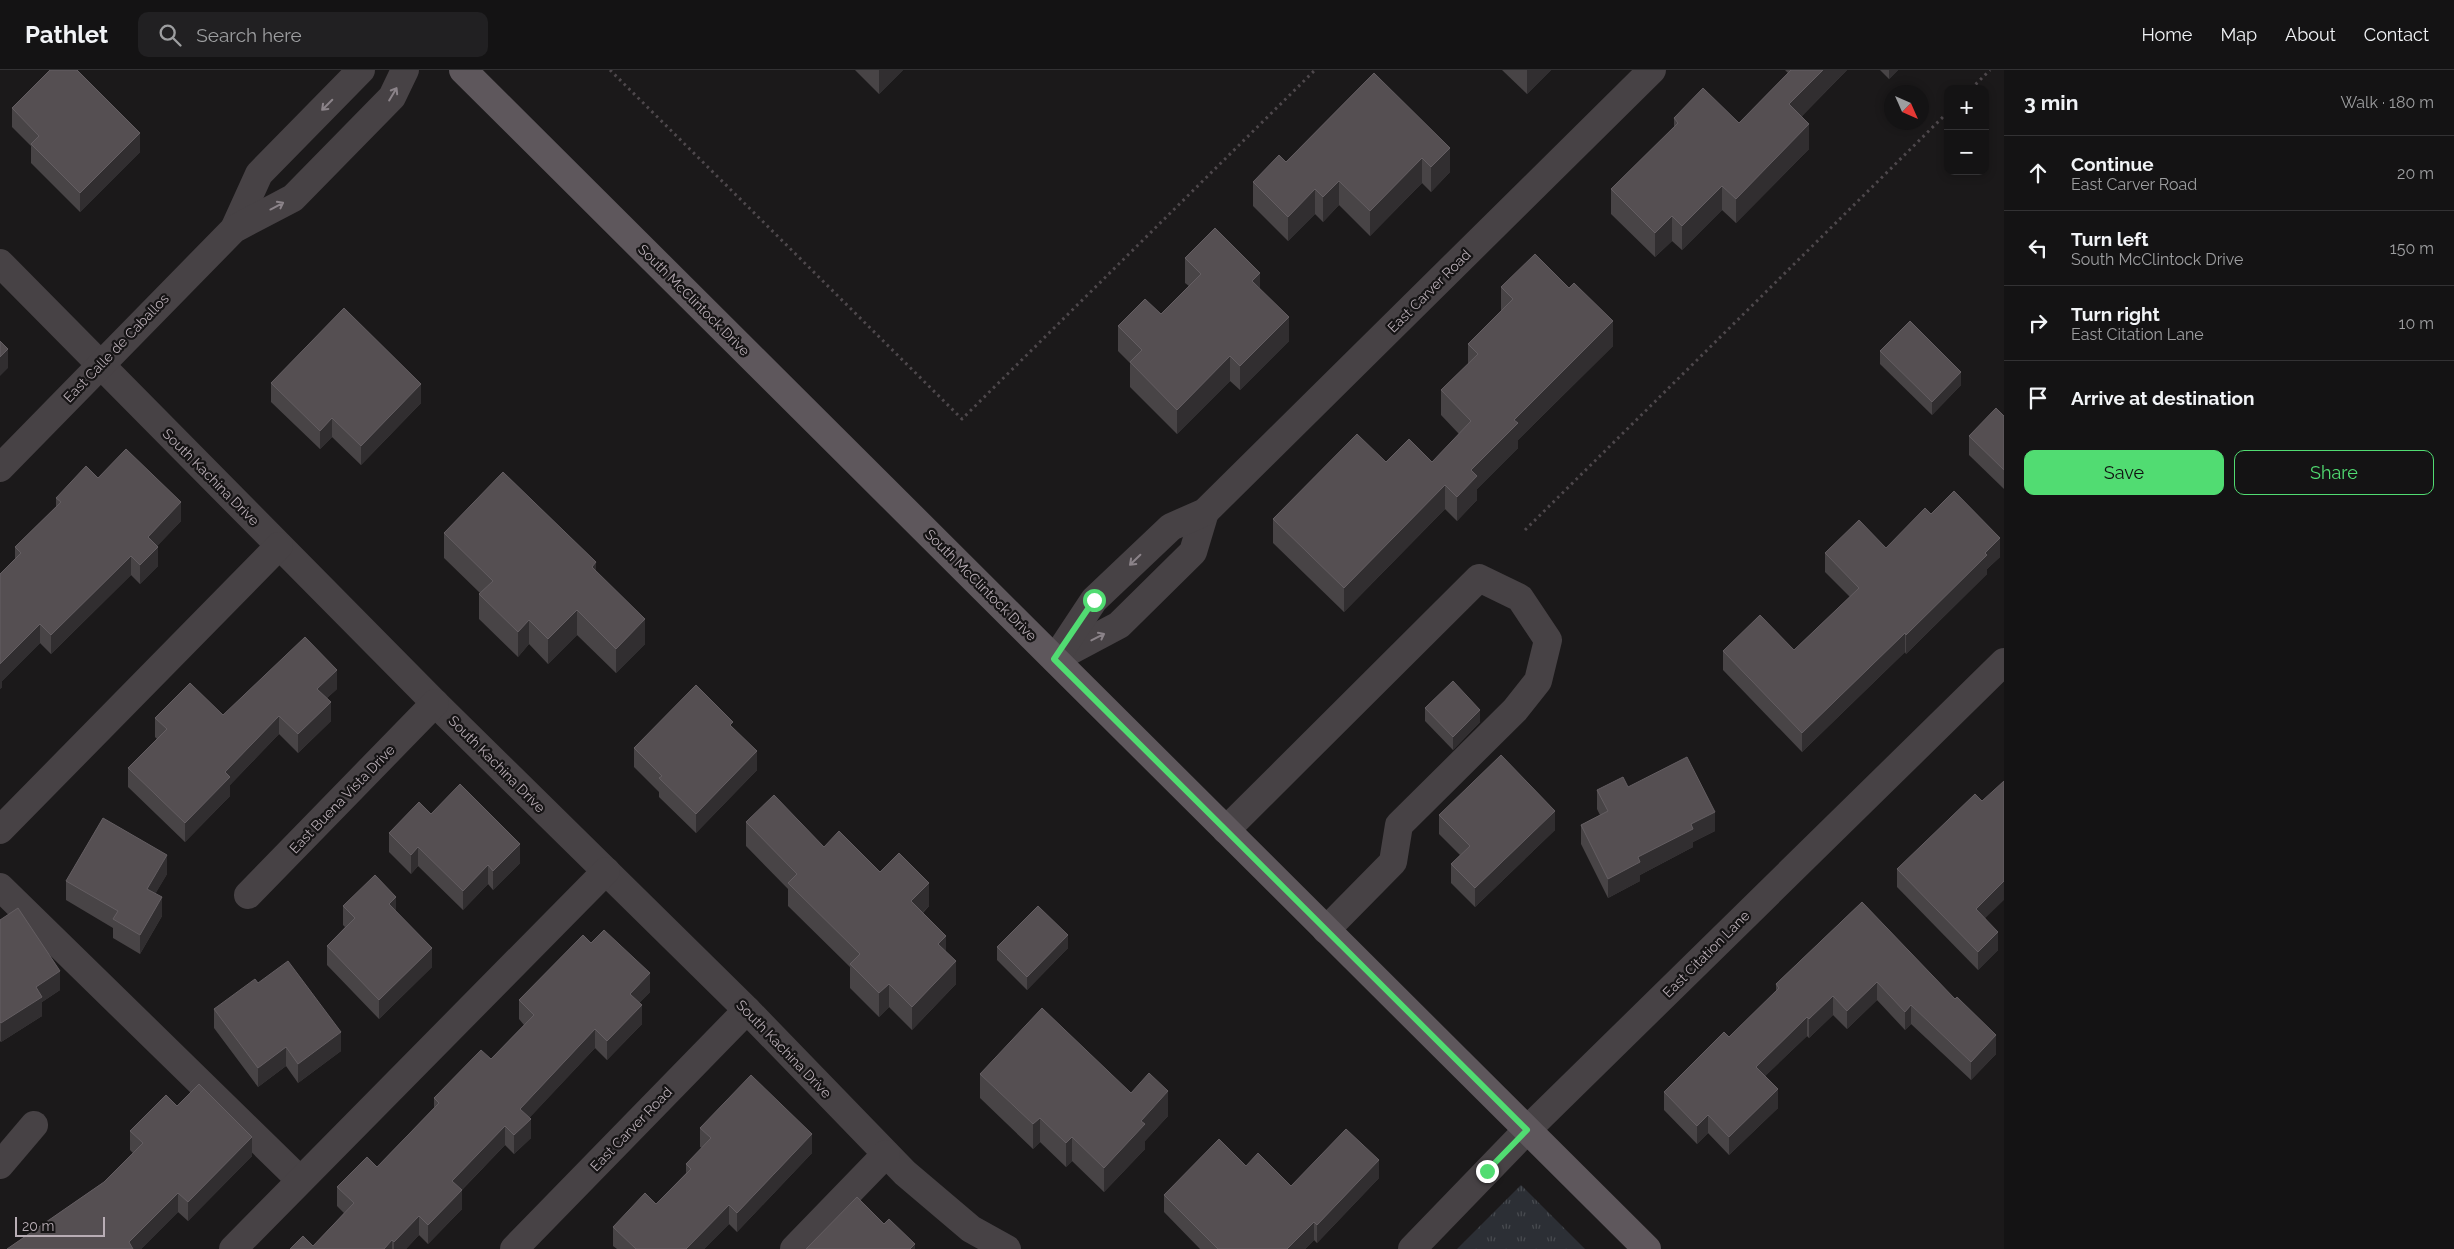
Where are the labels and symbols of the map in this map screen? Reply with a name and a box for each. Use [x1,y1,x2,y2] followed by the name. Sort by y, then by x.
[1884,85,1929,130] north arrow
[388,87,398,101] one-way arrow
[321,98,333,111] one-way arrow
[269,201,284,210] one-way arrow
[635,241,753,359] street label: South McClintock Drive
[1384,246,1474,336] street label: East Carver Road
[60,290,172,406] street label: East Calle de Caballos
[159,425,263,529] street label: South Kachina Drive
[922,526,1040,644] street label: South McClintock Drive
[1129,554,1142,566] one-way arrow
[1083,589,1106,612] route start
[1090,632,1105,641] one-way arrow
[445,712,549,816] street label: South Kachina Drive
[286,741,398,857] street label: East Buena Vista Drive
[1659,907,1753,1001] street label: East Citation Lane
[733,997,835,1101] street label: South Kachina Drive
[587,1084,675,1174] street label: East Carver Road
[1476,1160,1499,1183] route end
[15,1214,105,1237] scale bar

